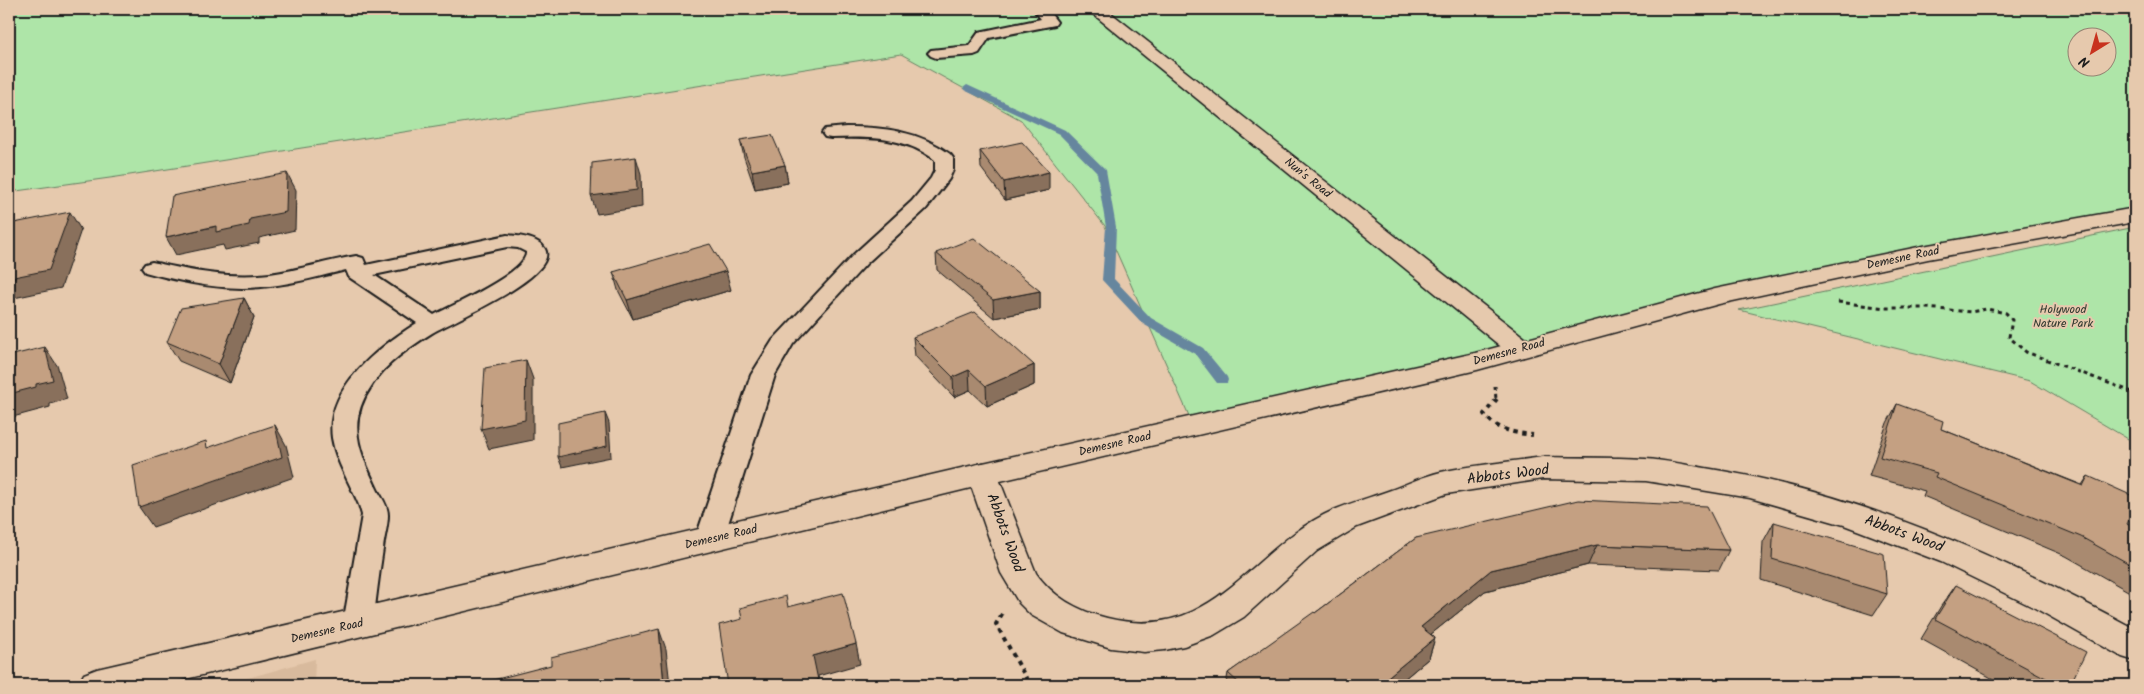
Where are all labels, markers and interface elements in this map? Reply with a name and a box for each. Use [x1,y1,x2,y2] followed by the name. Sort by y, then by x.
[2066,28,2116,78] north arrow
[2075,50,2095,73] text: N
[1280,153,1337,204] street label: Nun's Road
[1865,241,1942,275] street label: Demesne Road
[2033,300,2093,333] park label: Holywood Nature Park
[1471,333,1548,371] street label: Demesne Road
[1077,426,1154,462] street label: Demesne Road
[1466,458,1551,492] street label: Abbots Wood
[980,490,1031,576] street label: Abbots Wood
[1861,509,1947,560] street label: Abbots Wood
[683,519,760,555] street label: Demesne Road
[289,613,366,649] street label: Demesne Road

